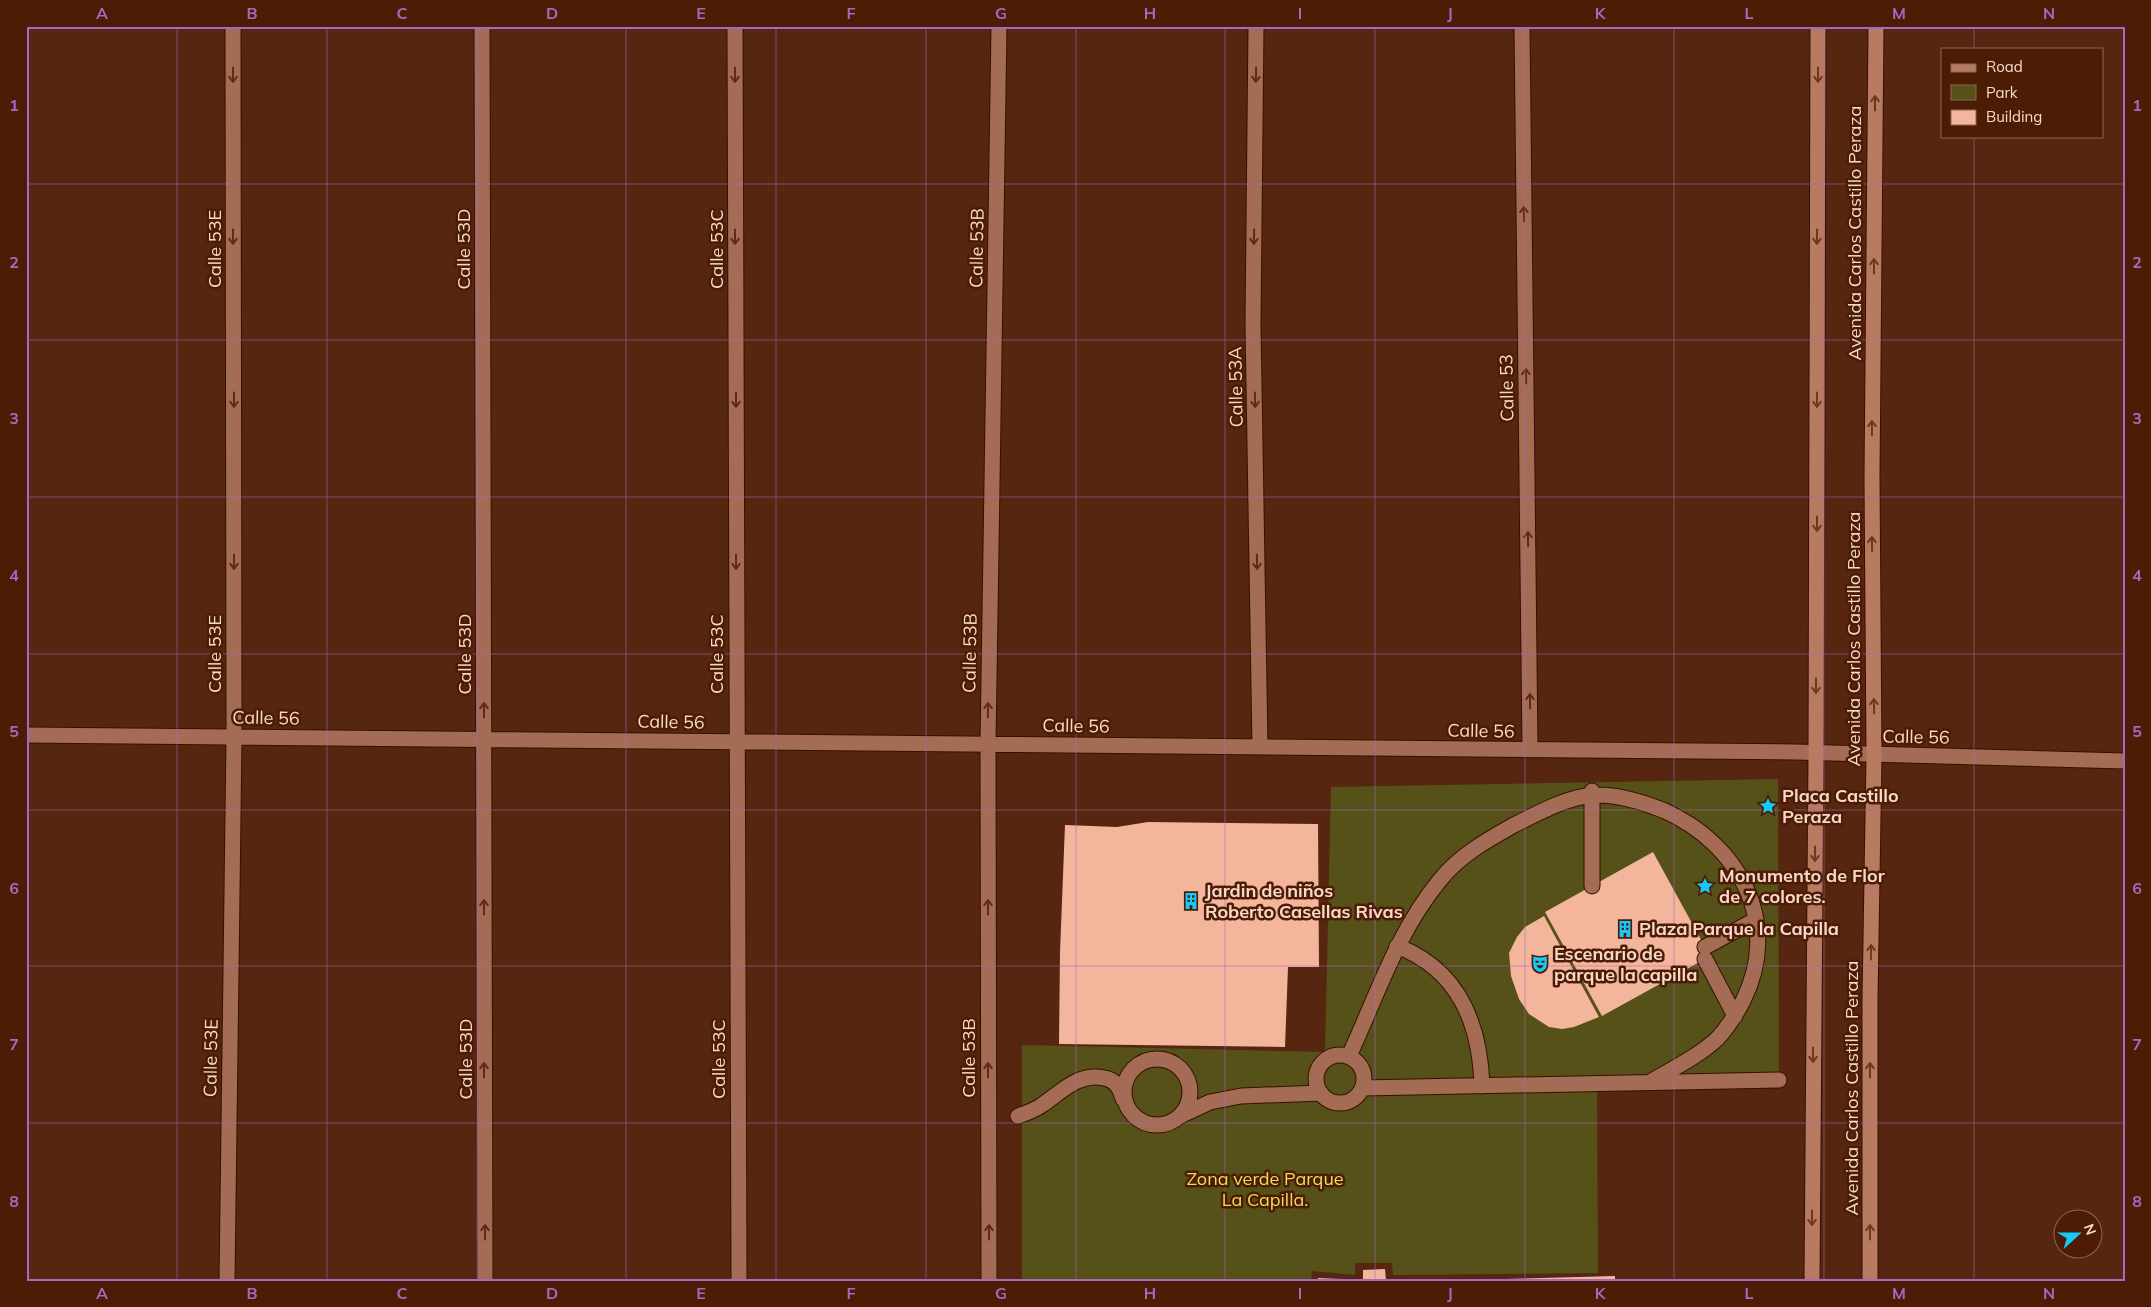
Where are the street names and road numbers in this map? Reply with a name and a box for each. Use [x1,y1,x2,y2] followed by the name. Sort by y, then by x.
[1843,106,1866,360] street label: Avenida Carlos Castillo Peraza
[964,208,989,288] street label: Calle 53B
[452,209,475,289] street label: Calle 53D
[705,209,728,289] street label: Calle 53C
[203,210,226,288] street label: Calle 53E
[1223,346,1248,428] street label: Calle 53A
[1494,354,1519,422] street label: Calle 53
[1842,512,1865,766] street label: Avenida Carlos Castillo Peraza
[957,613,982,693] street label: Calle 53B
[453,614,476,694] street label: Calle 53D
[705,614,728,694] street label: Calle 53C
[203,615,226,693] street label: Calle 53E
[232,705,300,730] street label: Calle 56
[637,709,705,734] street label: Calle 56
[1042,713,1110,738] street label: Calle 56
[1447,718,1515,743] street label: Calle 56
[1882,724,1950,749] street label: Calle 56
[1840,961,1863,1215] street label: Avenida Carlos Castillo Peraza
[957,1018,980,1098] street label: Calle 53B
[198,1019,223,1097] street label: Calle 53E
[454,1019,477,1099] street label: Calle 53D
[707,1019,730,1099] street label: Calle 53C

